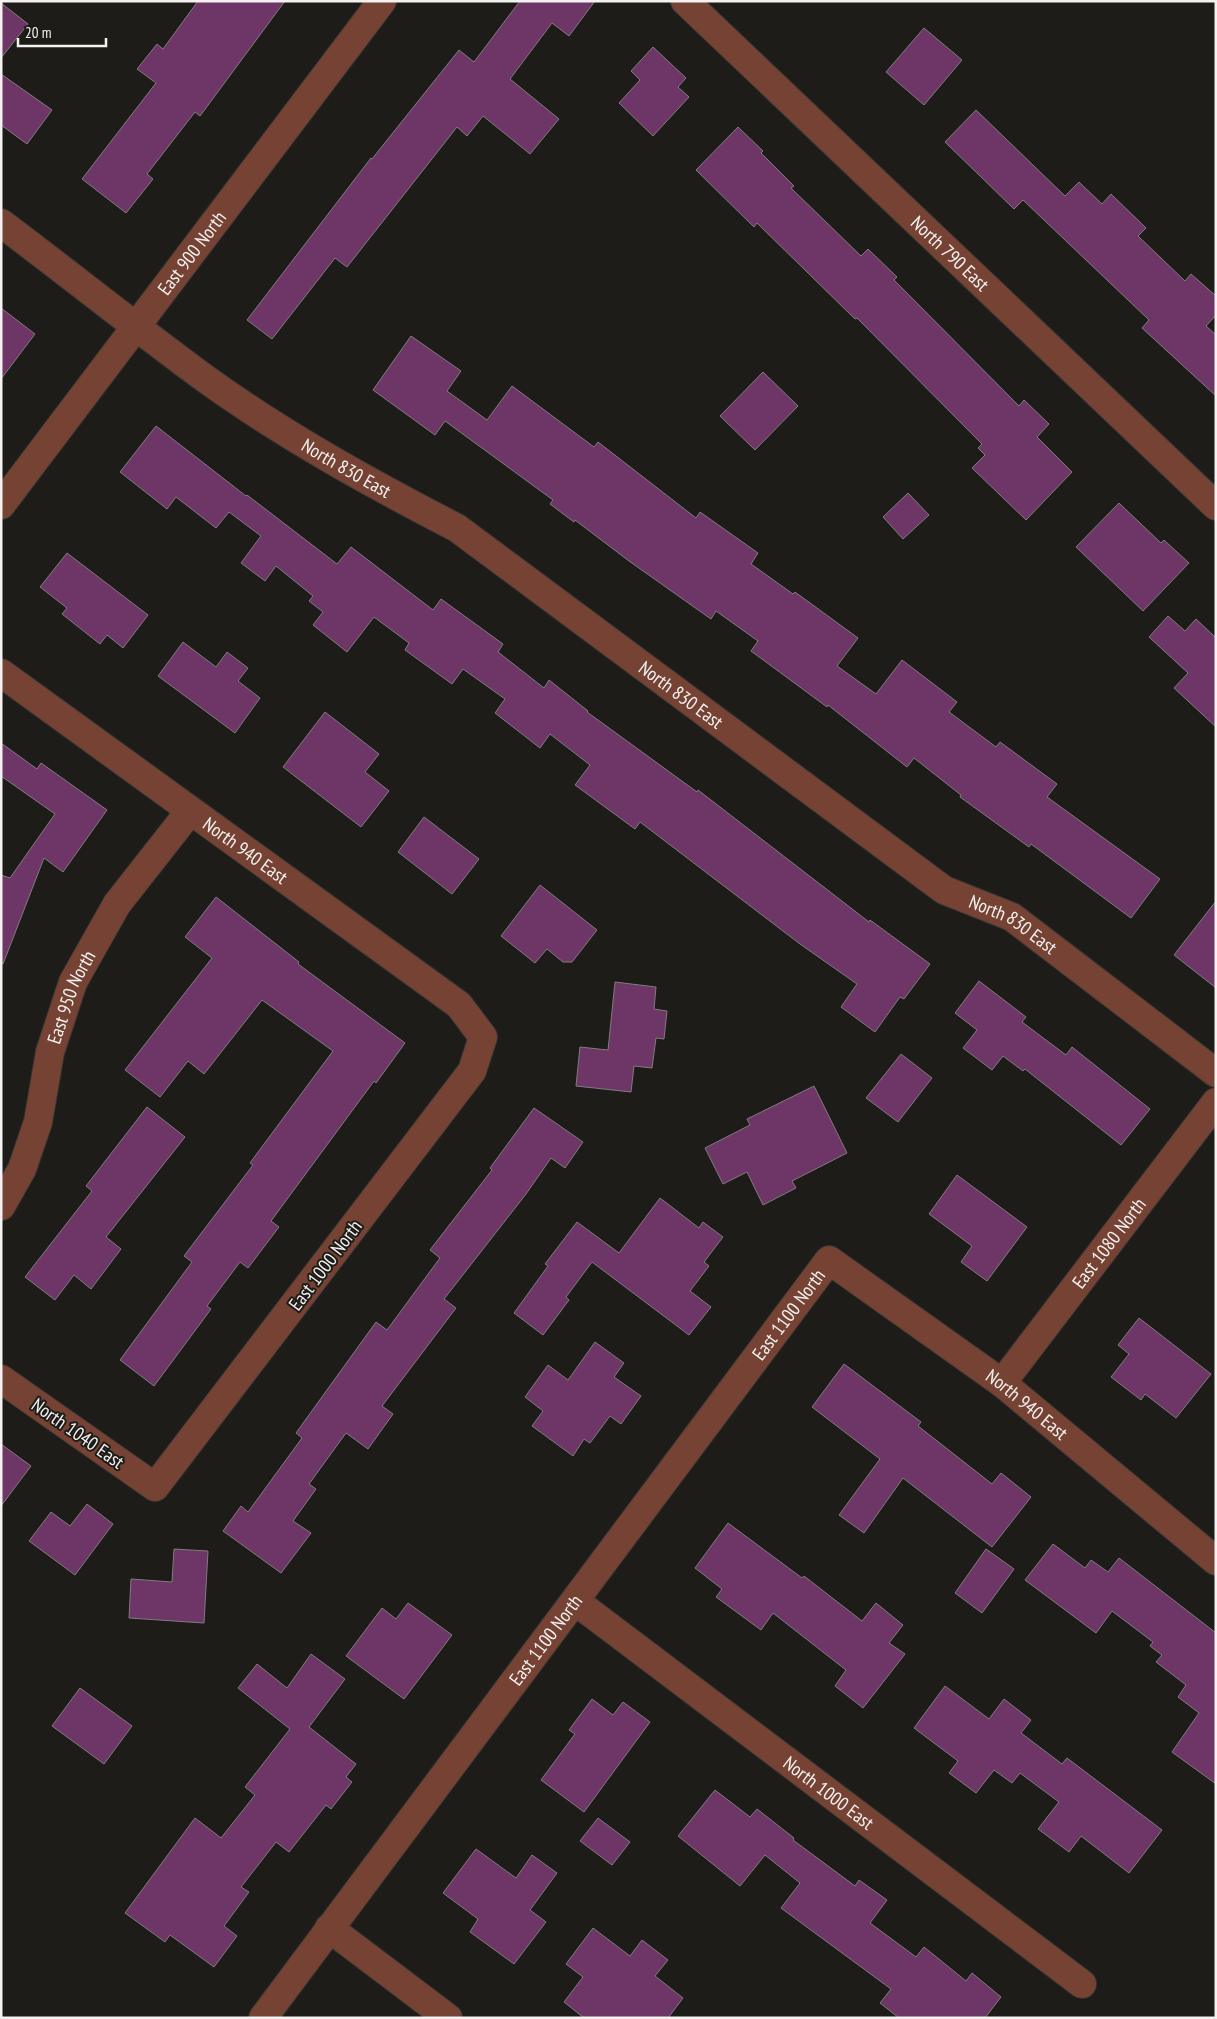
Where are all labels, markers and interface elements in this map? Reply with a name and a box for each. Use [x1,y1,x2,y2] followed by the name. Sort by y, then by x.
[18,15,105,47] scale bar
[25,23,51,42] text: 20 m
[152,206,231,300] street label: East 900 North
[906,210,995,297] street label: North 790 East
[297,433,396,503] street label: North 830 East
[634,655,729,734] street label: North 830 East
[198,812,293,889] street label: North 940 East
[966,889,1063,960] street label: North 830 East
[42,946,100,1047] street label: East 950 North
[1067,1193,1151,1293] street label: East 1080 North
[283,1215,367,1315] street label: East 1000 North
[747,1264,830,1365] street label: East 1100 North
[981,1364,1073,1445] street label: North 940 East
[27,1392,129,1474] street label: North 1040 East
[504,1590,587,1690] street label: East 1100 North
[779,1751,879,1835] street label: North 1000 East

